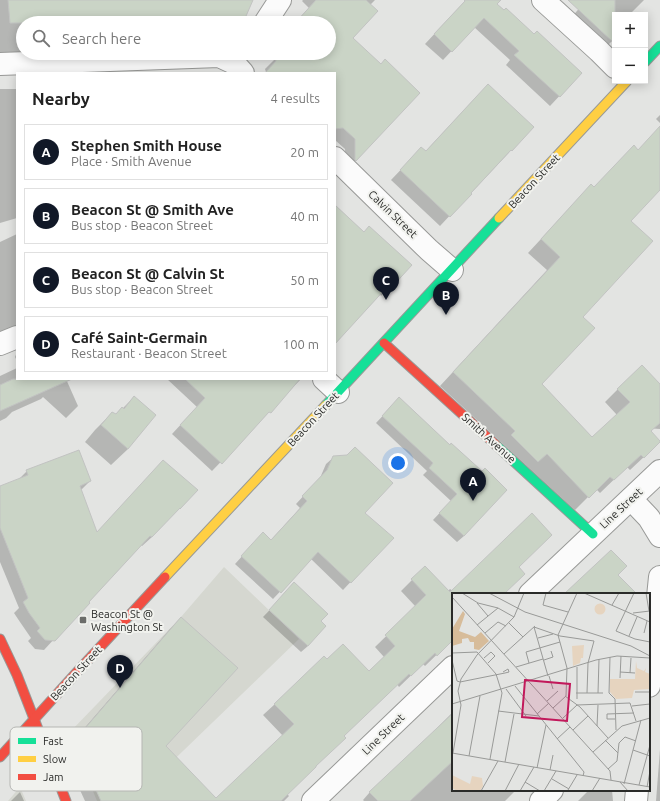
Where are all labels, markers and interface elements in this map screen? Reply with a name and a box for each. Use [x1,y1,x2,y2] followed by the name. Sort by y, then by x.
[612,12,648,84] map controls
[612,12,648,48] button: +
[16,16,336,60] search box
[30,27,52,49] icon: search
[62,30,141,47] text: Search here
[612,48,648,84] button: −
[32,89,90,108] text: Nearby
[270,91,320,105] text: 4 results
[71,137,222,154] text: Stephen Smith House
[41,145,51,159] text: A
[290,145,319,159] text: 20 m
[506,151,563,211] street label: Beacon Street
[71,154,192,168] text: Place · Smith Avenue
[366,188,420,241] street label: Calvin Street
[71,201,234,218] text: Beacon St @ Smith Ave
[42,209,50,223] text: B
[290,209,319,223] text: 40 m
[71,218,213,232] text: Bus stop · Beacon Street
[71,265,225,282] text: Beacon St @ Calvin St
[373,267,399,300] pin: C
[42,273,50,287] text: C
[290,273,319,287] text: 50 m
[71,282,213,296] text: Bus stop · Beacon Street
[433,282,459,315] pin: B
[71,329,207,346] text: Café Saint-Germain
[41,337,51,351] text: D
[283,337,319,351] text: 100 m
[71,346,227,360] text: Restaurant · Beacon Street
[285,389,342,449] street label: Beacon Street
[460,411,518,465] street label: Smith Avenue
[388,453,408,473] your location
[460,468,486,501] pin: A
[597,485,645,531] street label: Line Street
[452,593,650,791] inset map
[91,608,163,633] place label: Beacon St @ Washington St
[78,615,88,625] marker: Beacon St @ Washington St
[48,643,105,703] street label: Beacon Street
[107,655,133,688] pin: D
[359,711,407,757] street label: Line Street
[10,727,142,791] legend
[43,735,64,747] text: Fast
[43,753,67,765] text: Slow
[43,771,64,783] text: Jam

